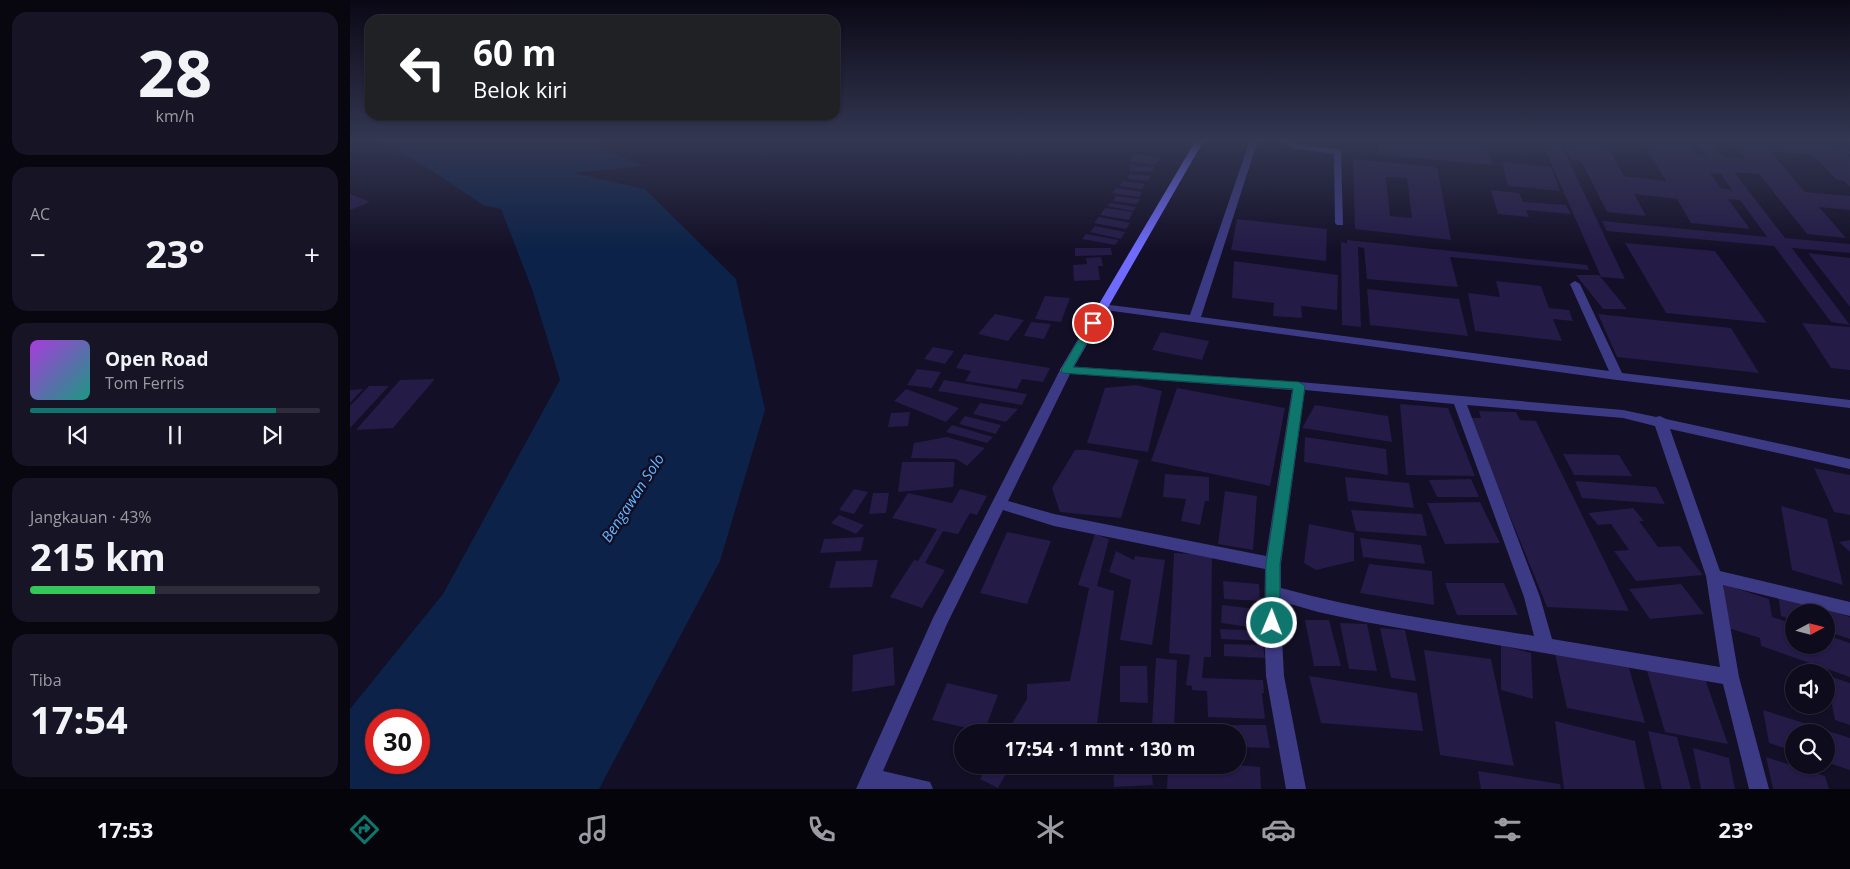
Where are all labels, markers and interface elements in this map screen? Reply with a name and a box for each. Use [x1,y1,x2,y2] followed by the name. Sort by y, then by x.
[138,28,212,116] text: 28
[473,29,556,76] text: 60 m
[390,35,455,100] icon: left
[473,74,567,104] text: Belok kiri
[156,105,194,127] text: km/h
[30,203,50,225] text: AC
[145,227,205,279] text: 23°
[30,235,46,273] text: −
[304,235,320,273] text: +
[1072,302,1114,344] pin
[1079,309,1107,337] icon: arrive
[105,346,209,372] text: Open Road
[105,372,184,394] text: Tom Ferris
[64,421,92,449] icon: previous
[161,421,189,449] icon: pause
[258,421,286,449] icon: next
[596,449,668,545] water label: Bengawan Solo
[30,506,152,528] text: Jangkauan · 43%
[30,530,166,582] text: 215 km
[1245,596,1297,648] position arrow
[1785,604,1835,654] north arrow
[1785,604,1835,774] map controls
[1785,664,1835,714] button: sound
[30,669,62,691] text: Tiba
[30,693,128,745] text: 17:54
[365,709,430,774] speed limit sign: 30
[1785,724,1835,774] button: search
[1005,736,1195,762] text: 17:54 · 1 mnt · 130 m
[347,812,382,847] icon: directions
[576,812,611,847] icon: music
[804,812,839,847] icon: phone
[1033,812,1068,847] icon: climate
[1261,812,1296,847] icon: car
[1490,812,1525,847] icon: filters
[97,814,153,844] text: 17:53
[1719,814,1753,844] text: 23°

